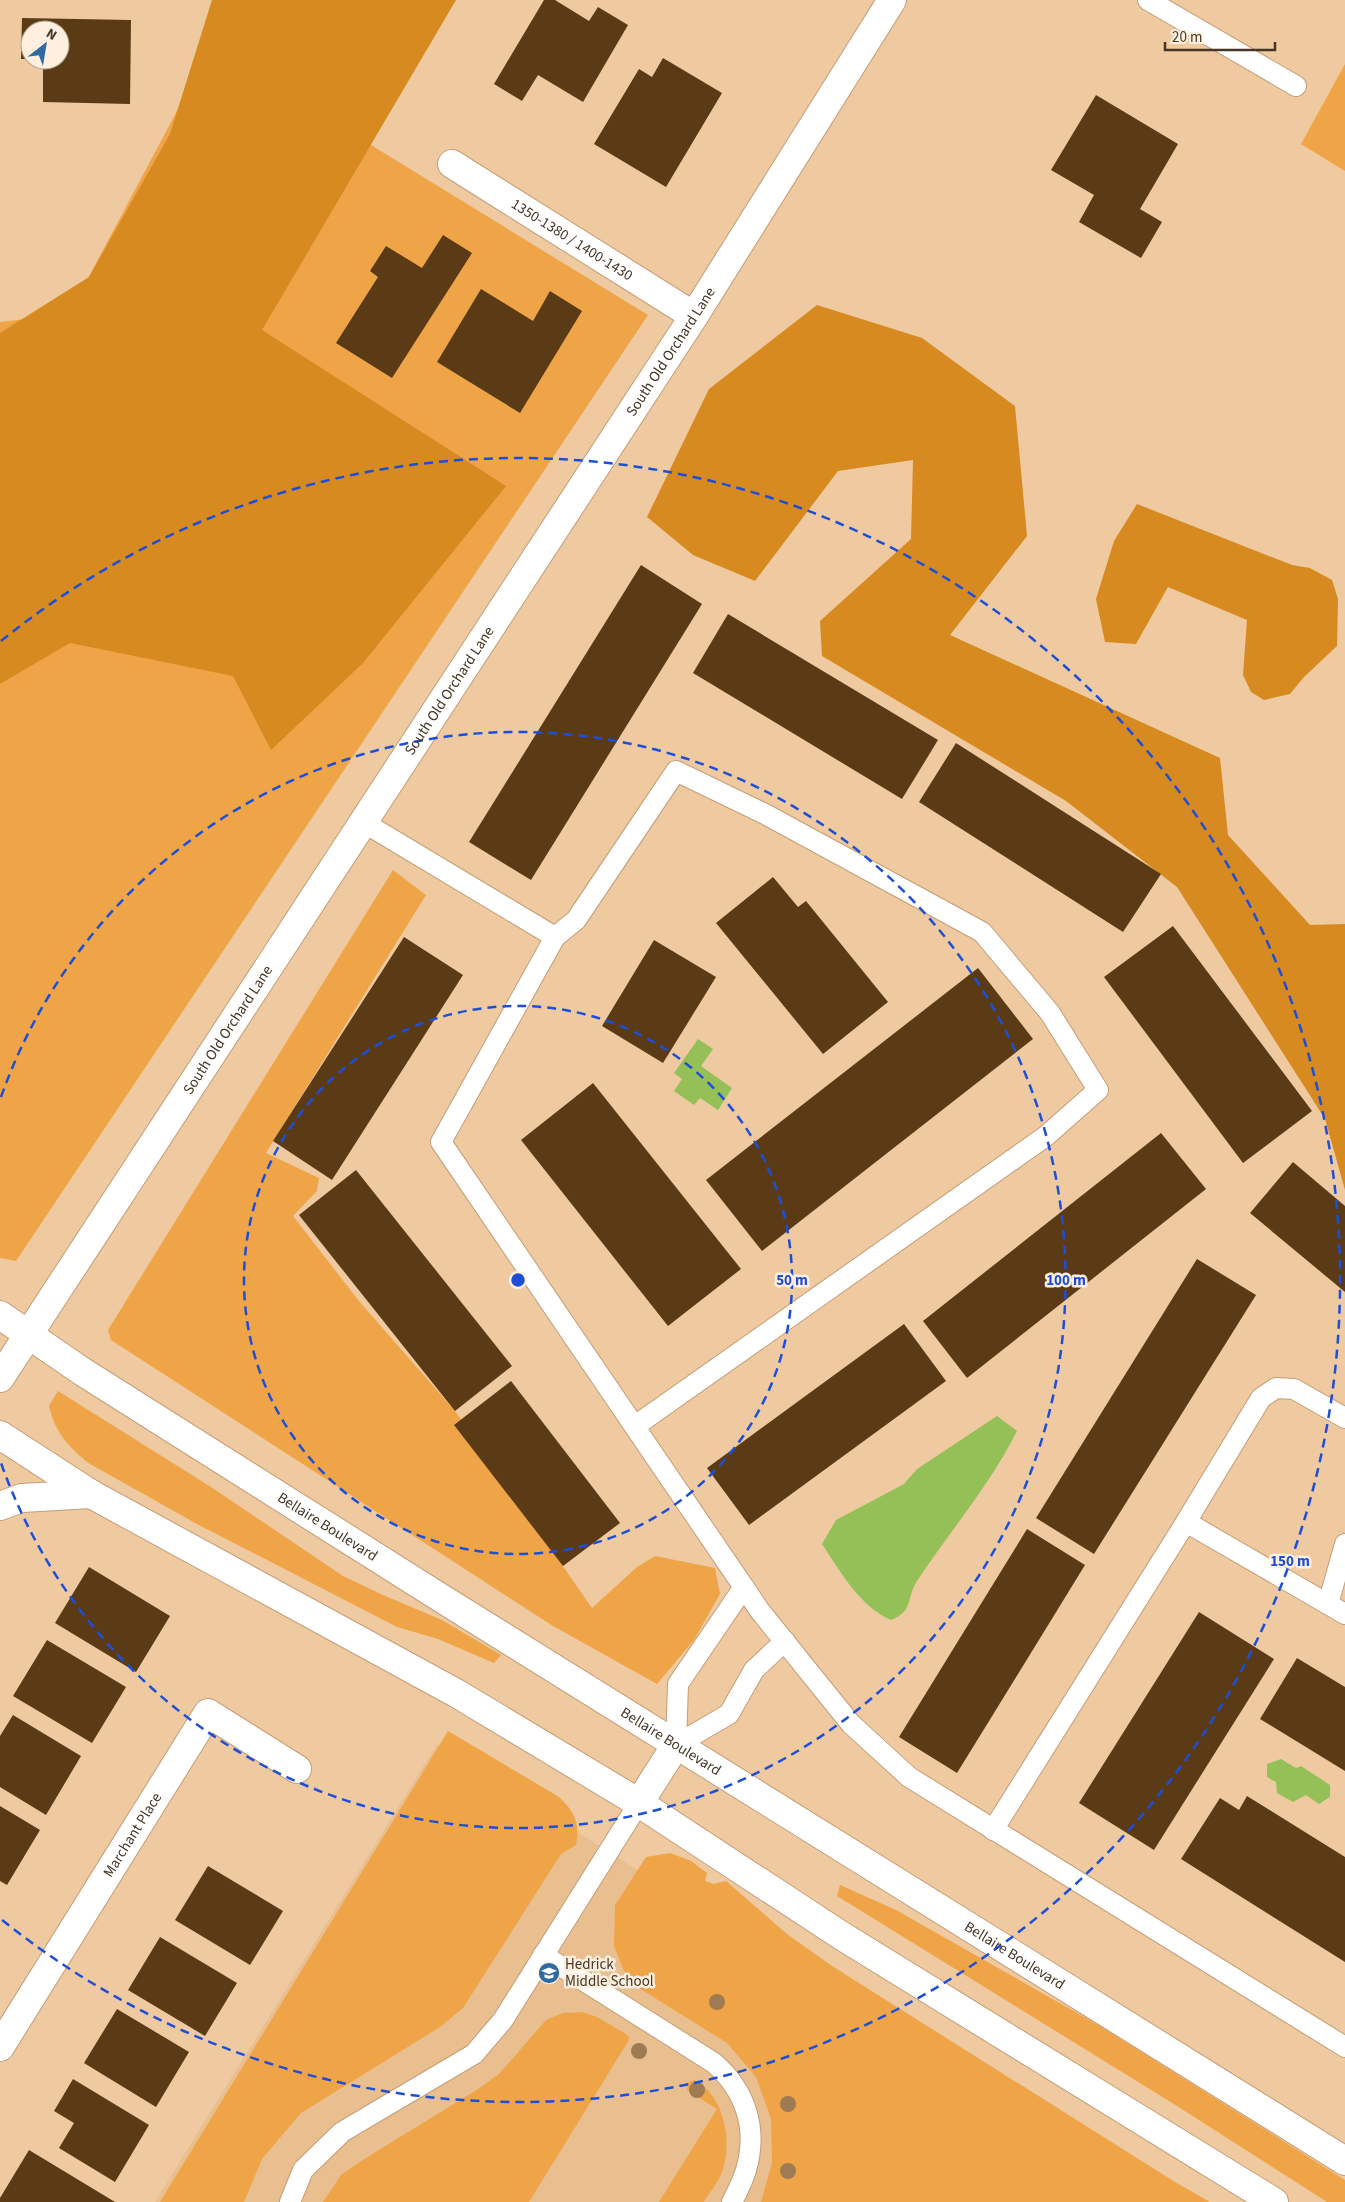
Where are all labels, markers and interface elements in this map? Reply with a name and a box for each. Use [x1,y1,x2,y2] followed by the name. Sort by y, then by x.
[20,20,70,70] north arrow
[1165,20,1275,52] scale bar
[42,24,60,46] text: N
[1172,27,1202,48] text: 20 m
[507,193,637,286] street label: 1350-1380 / 1400-1430
[621,283,720,420] street label: South Old Orchard Lane
[399,622,499,759] street label: South Old Orchard Lane
[178,961,277,1098] street label: South Old Orchard Lane
[776,1270,808,1291] text: 50 m
[1046,1270,1086,1291] text: 100 m
[509,1271,527,1289] centre of rings
[273,1487,382,1566] street label: Bellaire Boulevard
[1270,1551,1310,1572] text: 150 m
[617,1702,725,1781] street label: Bellaire Boulevard
[98,1788,167,1881] street label: Marchant Place
[960,1916,1069,1995] street label: Bellaire Boulevard
[565,1954,654,1992] place label: Hedrick Middle School
[537,1961,561,1985] school or university icon: Hedrick Middle School

